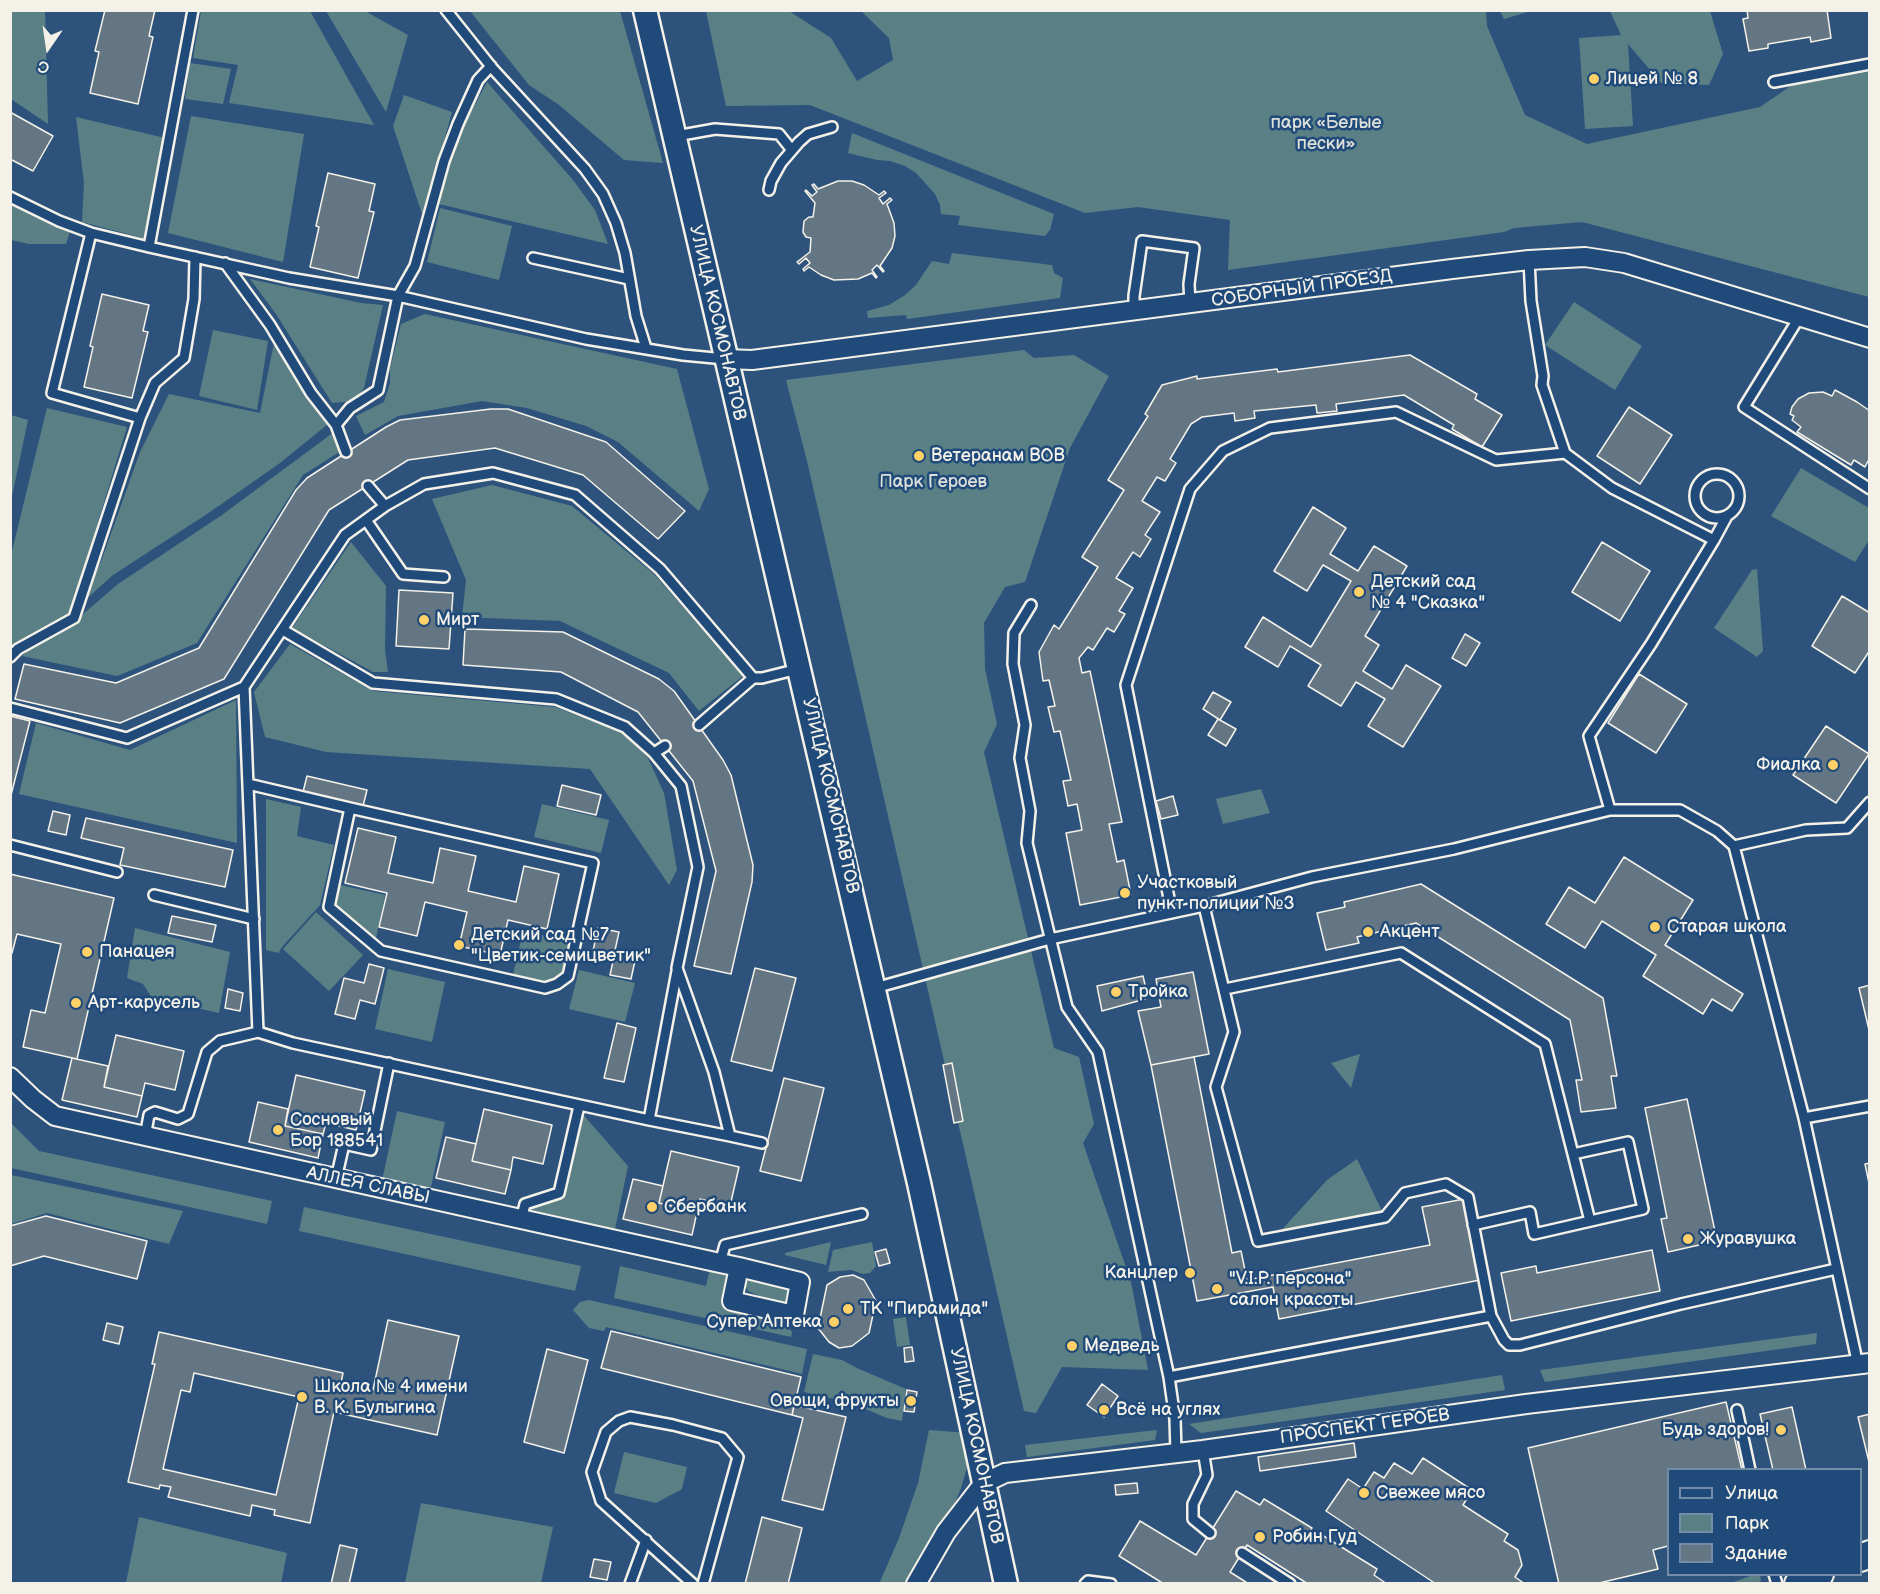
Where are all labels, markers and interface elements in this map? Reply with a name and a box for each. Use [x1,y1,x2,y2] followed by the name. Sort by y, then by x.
[18,18,78,78] north arrow
[36,56,51,77] text: С
[1606,68,1698,90] place label: Лицей № 8
[1587,72,1601,86] marker: Лицей № 8
[1271,112,1381,154] park label: парк «Белые пески»
[684,223,750,423] street label: УЛИЦА КОСМОНАВТОВ
[1210,266,1394,312] street label: СОБОРНЫЙ ПРОЕЗД
[931,445,1065,467] place label: Ветеранам ВОВ
[912,449,926,463] marker: Ветеранам ВОВ
[879,471,987,493] park label: Парк Героев
[1371,571,1485,614] place label: Детский сад № 4 "Сказка"
[1352,585,1366,599] marker: Детский сад № 4 "Сказка"
[436,609,479,631] place label: Мирт
[417,613,431,627] marker: Мирт
[797,696,863,896] street label: УЛИЦА КОСМОНАВТОВ
[1756,754,1821,776] place label: Фиалка
[1826,758,1840,772] marker: Фиалка
[1137,872,1295,914] place label: Участковый пункт полиции №3
[1118,886,1132,900] marker: Участковый пункт полиции №3
[1667,916,1787,938] place label: Старая школа
[1648,920,1662,934] marker: Старая школа
[1380,921,1440,943] place label: Акцент
[471,924,651,966] place label: Детский сад №7 "Цветик-семицветик"
[1361,925,1375,939] marker: Акцент
[452,938,466,952] marker: Детский сад №7 "Цветик-семицветик"
[99,941,175,963] place label: Панацея
[80,945,94,959] marker: Панацея
[1128,981,1188,1003] place label: Тройка
[1109,985,1123,999] marker: Тройка
[88,992,200,1014] place label: Арт-карусель
[69,996,83,1010] marker: Арт-карусель
[290,1109,383,1152] place label: Сосновый Бор 188541
[271,1123,285,1137] marker: Сосновый Бор 188541
[305,1162,431,1210] street label: АЛЛЕЯ СЛАВЫ
[664,1196,746,1218] place label: Сбербанк
[645,1200,659,1214] marker: Сбербанк
[1700,1228,1796,1250] place label: Журавушка
[1681,1232,1695,1246] marker: Журавушка
[1105,1262,1178,1284] place label: Канцлер
[1183,1266,1197,1280] marker: Канцлер
[1229,1268,1353,1310] place label: "V.I.P. персона" cалон красоты
[1210,1282,1224,1296] marker: "V.I.P. персона" cалон красоты
[860,1298,988,1320] place label: ТК "Пирамида"
[841,1302,855,1316] marker: ТК "Пирамида"
[706,1311,822,1333] place label: Супер Аптека
[827,1315,841,1329] marker: Супер Аптека
[1084,1335,1159,1357] place label: Медведь
[1065,1339,1079,1353] marker: Медведь
[945,1346,1007,1546] street label: УЛИЦА КОСМОНАВТОВ
[314,1376,468,1418] place label: Школа № 4 имени В. К. Булыгина
[295,1390,309,1404] marker: Школа № 4 имени В. К. Булыгина
[770,1390,899,1412] place label: Овощи, фрукты
[904,1394,918,1408] marker: Овощи, фрукты
[1116,1399,1220,1421] place label: Всё на углях
[1097,1403,1111,1417] marker: Всё на углях
[1279,1404,1451,1450] street label: ПРОСПЕКТ ГЕРОЕВ
[1662,1419,1769,1441] place label: Будь здоров!
[1774,1423,1788,1437] marker: Будь здоров!
[1667,1468,1862,1576] legend
[1376,1482,1485,1504] place label: Свежее мясо
[1725,1483,1778,1504] text: Улица
[1357,1486,1371,1500] marker: Свежее мясо
[1725,1513,1769,1534] text: Парк
[1272,1526,1357,1548] place label: Робин Гуд
[1253,1530,1267,1544] marker: Робин Гуд
[1725,1543,1787,1564] text: Здание

